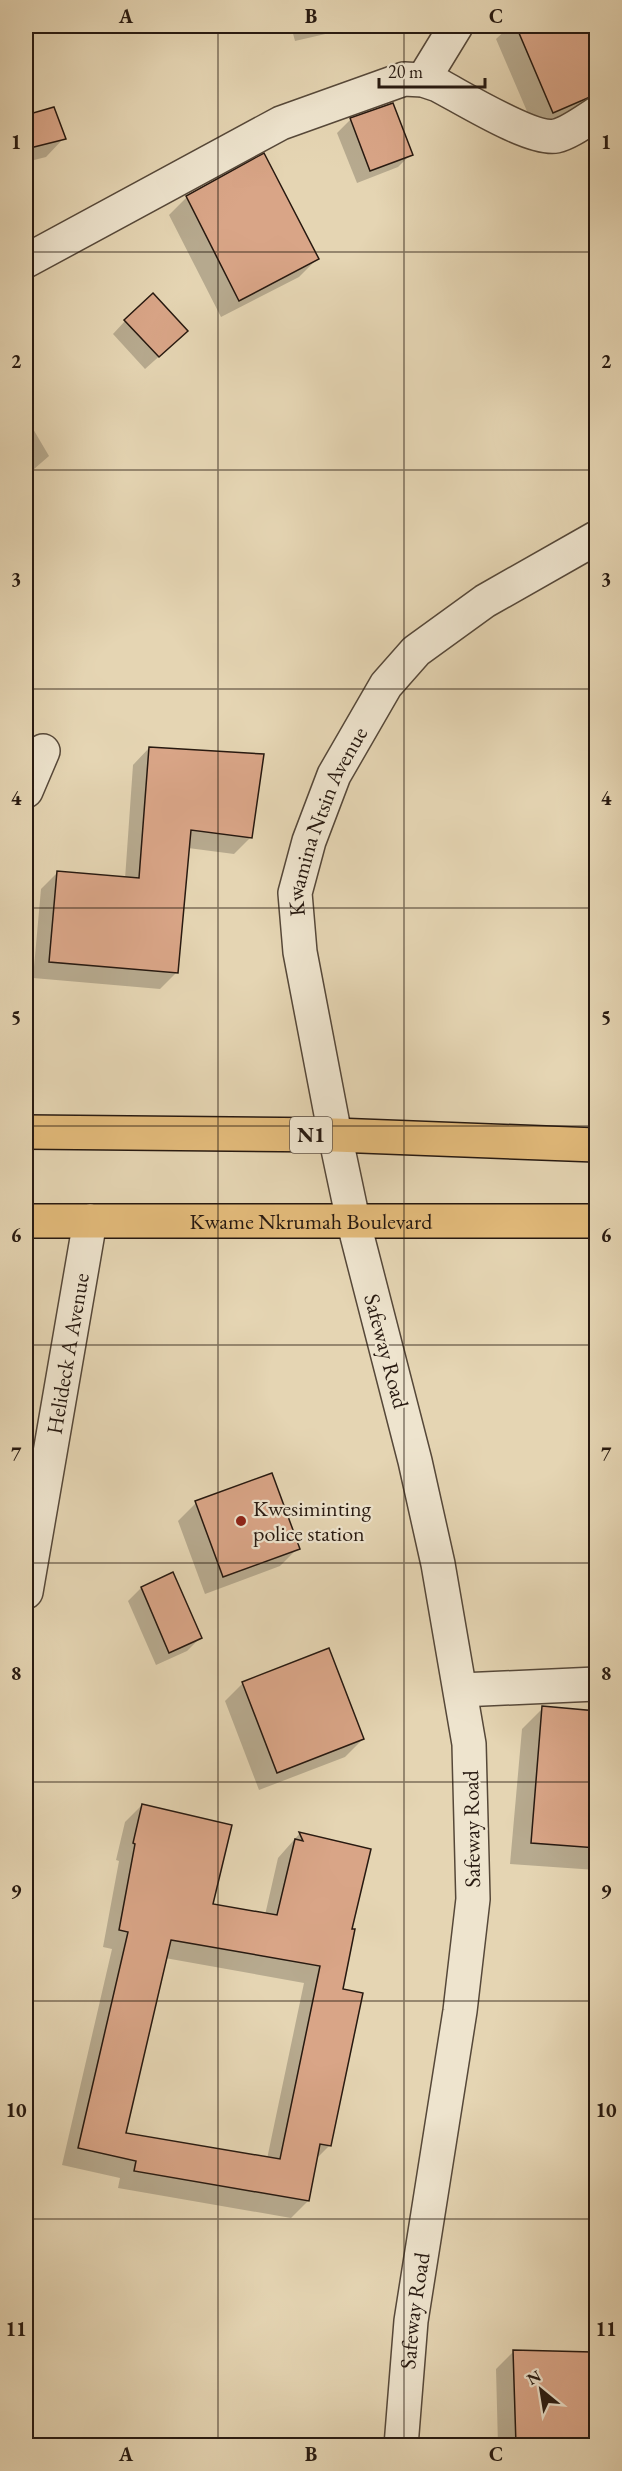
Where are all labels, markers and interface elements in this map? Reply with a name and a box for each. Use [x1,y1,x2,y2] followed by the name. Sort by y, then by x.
[118,3,134,29] text: A
[305,3,317,29] text: B
[489,3,503,29] text: C
[379,51,486,89] scale bar
[388,60,423,83] text: 20 m
[11,129,21,155] text: 1
[601,129,611,155] text: 1
[11,348,22,374] text: 2
[601,348,612,374] text: 2
[11,566,21,592] text: 3
[601,566,611,592] text: 3
[280,721,374,918] street label: Kwamina Ntsin Avenue
[11,785,22,811] text: 4
[601,785,612,811] text: 4
[11,1004,21,1030] text: 5
[601,1004,611,1030] text: 5
[290,1117,332,1153] road number: N1
[190,1207,433,1236] street label: Kwame Nkrumah Boulevard
[11,1222,22,1248] text: 6
[601,1222,612,1248] text: 6
[39,1270,96,1436] street label: Helideck A Avenue
[357,1291,416,1412] street label: Safeway Road
[11,1441,22,1467] text: 7
[601,1441,612,1467] text: 7
[253,1494,372,1548] place label: Kwesiminting police station
[234,1514,248,1528] marker: Kwesiminting police station
[11,1660,21,1686] text: 8
[601,1660,611,1686] text: 8
[456,1769,487,1888] street label: Safeway Road
[11,1878,22,1904] text: 9
[601,1878,612,1904] text: 9
[5,2097,27,2123] text: 10
[595,2097,617,2123] text: 10
[393,2249,437,2370] street label: Safeway Road
[5,2316,27,2342] text: 11
[595,2316,617,2342] text: 11
[511,2360,571,2420] north arrow
[523,2365,545,2390] text: N
[118,2441,134,2467] text: A
[305,2441,317,2467] text: B
[489,2441,503,2467] text: C

